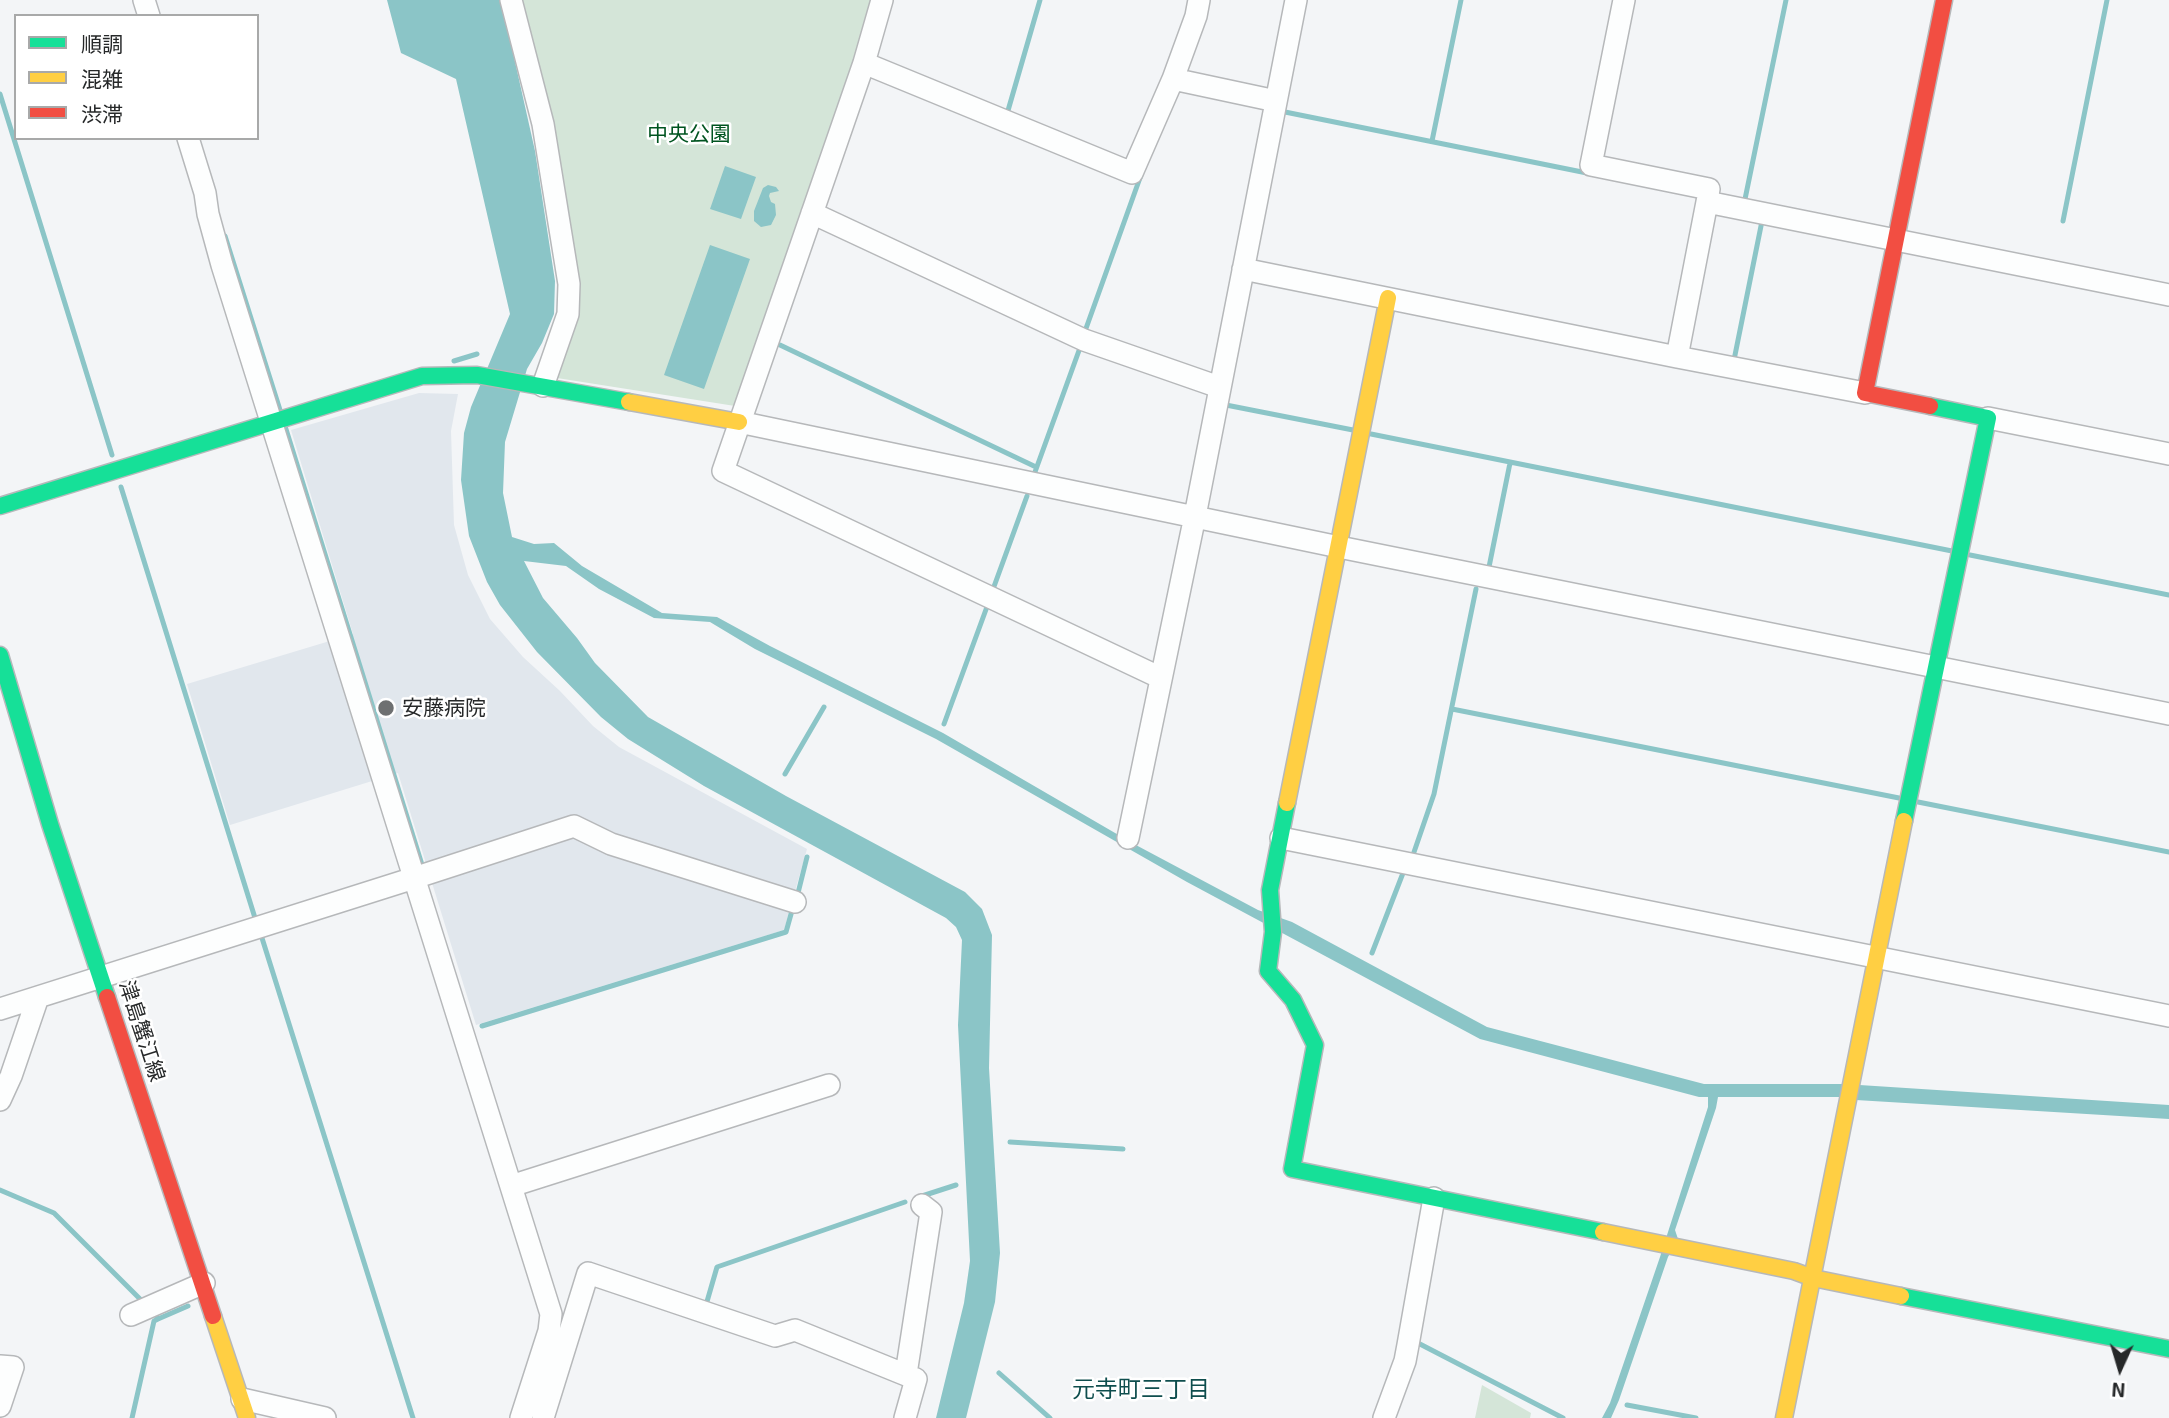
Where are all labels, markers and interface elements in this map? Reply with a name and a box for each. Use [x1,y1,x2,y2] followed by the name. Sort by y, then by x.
[14,14,259,140] legend
[81,31,123,56] text: 順調
[81,66,123,91] text: 混雑
[81,101,123,126] text: 渋滞
[647,121,731,147] park label: 中央公園
[402,695,486,721] place label: 安藤病院
[376,698,396,718] marker: 安藤病院
[114,977,170,1085] street label: 津島蟹江線
[2085,1334,2155,1404] north arrow
[1072,1375,1210,1403] district label: 元寺町三丁目
[2111,1378,2126,1402] text: N

